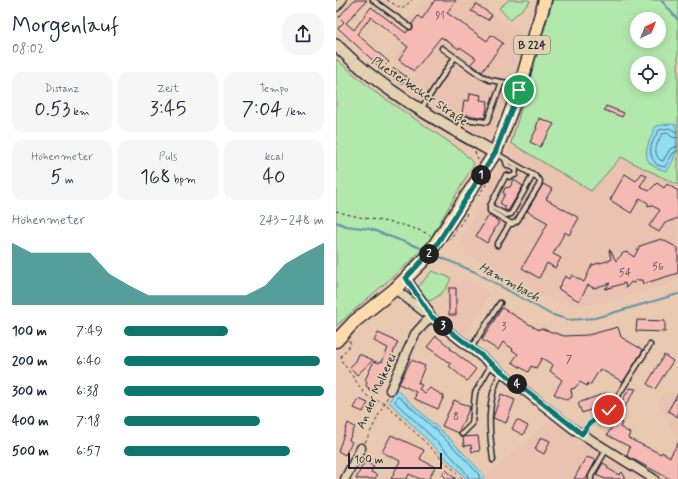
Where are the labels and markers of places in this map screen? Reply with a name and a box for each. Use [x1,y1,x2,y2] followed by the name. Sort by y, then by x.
[502,73,536,107] pin
[471,165,491,185] pin: 1
[419,244,439,264] pin: 2
[433,316,453,336] pin: 3
[507,374,527,394] pin: 4
[592,393,626,427] pin

